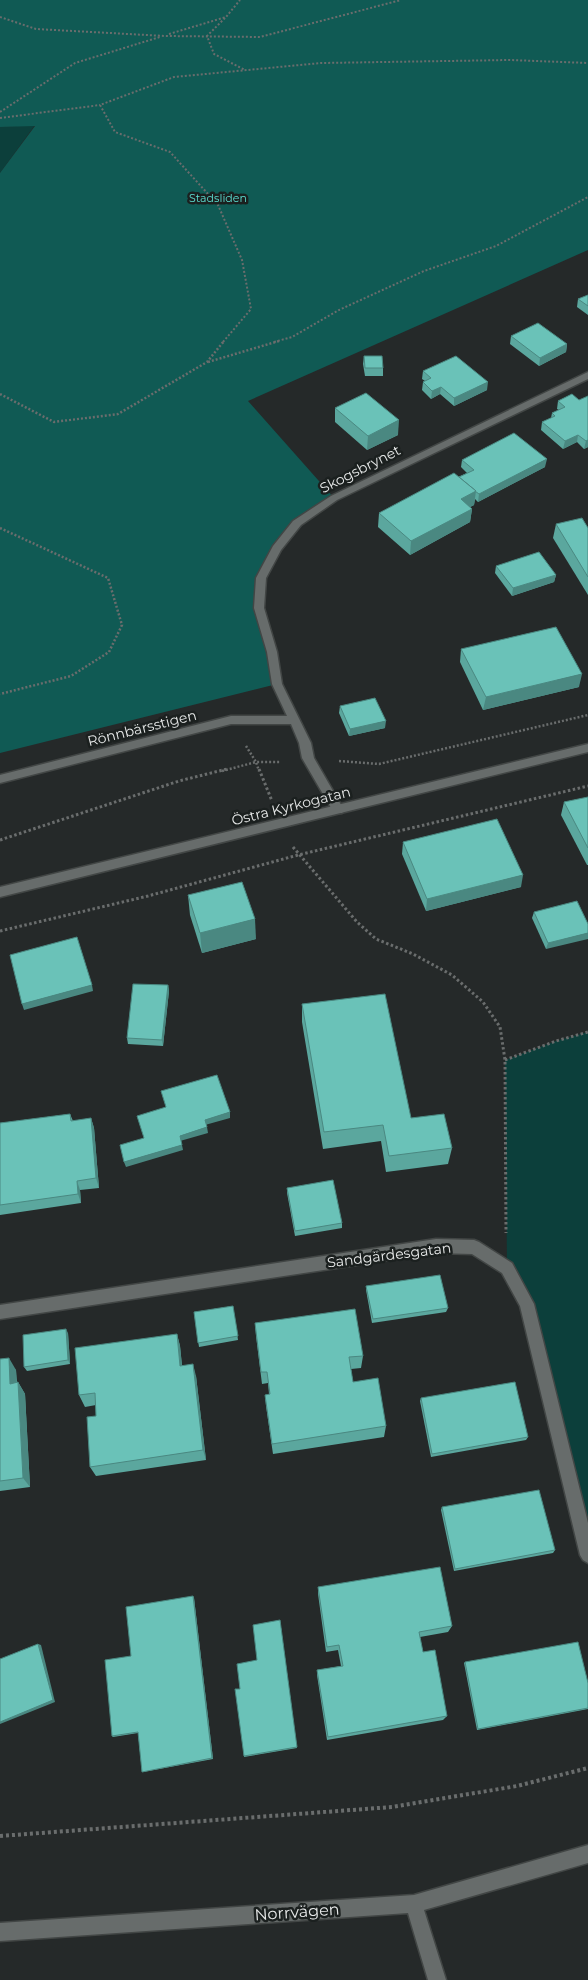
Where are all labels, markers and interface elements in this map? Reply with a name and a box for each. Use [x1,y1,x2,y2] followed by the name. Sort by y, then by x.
[189,191,247,205] park label: Stadsliden
[317,441,404,497] street label: Skogsbrynet
[86,706,198,750] street label: Rönnbärsstigen
[230,782,352,830] street label: Östra Kyrkogatan
[326,1238,452,1272] street label: Sandgärdesgatan
[254,1900,340,1924] street label: Norrvägen

